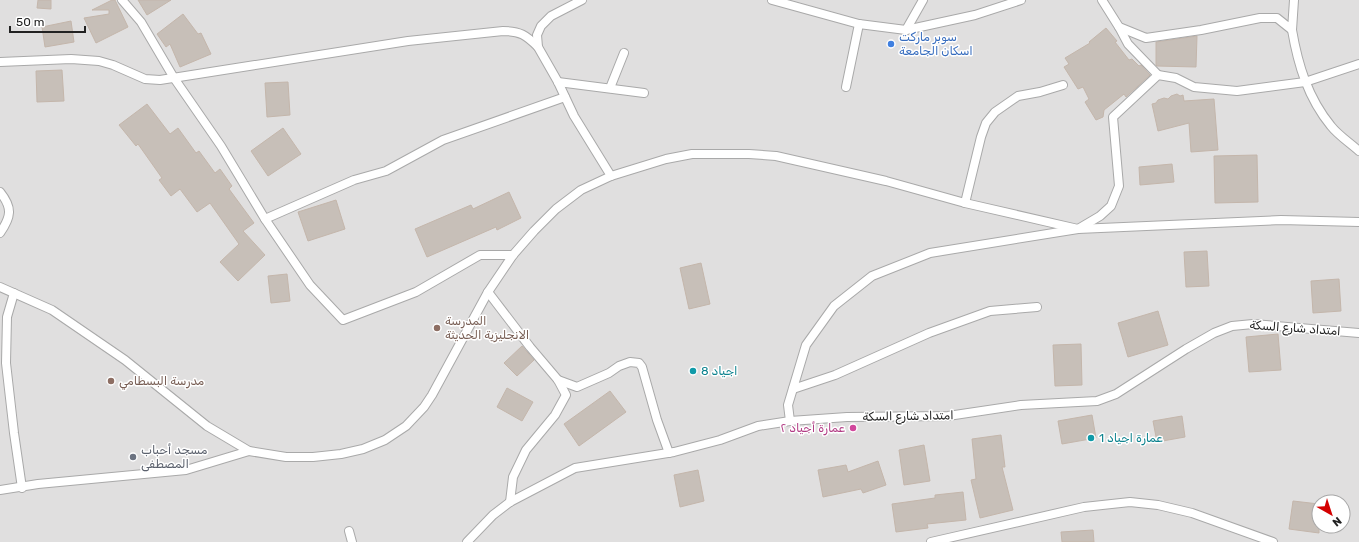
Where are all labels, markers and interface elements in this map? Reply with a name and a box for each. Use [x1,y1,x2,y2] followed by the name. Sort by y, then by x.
[10,8,85,34] scale bar
[16,15,44,29] text: 50 m
[899,30,973,58] place label: سوبر ماركت اسكان الجامعة
[886,39,896,49] marker: سوبر ماركت اسكان الجامعة
[445,314,529,343] place label: المدرسة الانجليزية الحديثة
[1249,318,1341,340] street label: امتداد شارع السكة
[432,323,442,333] marker: المدرسة الانجليزية الحديثة
[701,364,738,378] place label: اجياد 8
[688,366,698,376] marker: اجياد 8
[119,374,205,390] place label: مدرسة البسطامي
[106,376,116,386] marker: مدرسة البسطامي
[862,408,954,426] street label: امتداد شارع السكة
[780,421,846,436] place label: عمارة أجياد ٢
[848,423,858,433] marker: عمارة أجياد ٢
[1099,431,1163,446] place label: عمارة اجياد 1
[1086,433,1096,443] marker: عمارة اجياد 1
[141,443,208,472] place label: مسجد أحباب المصطفى
[128,452,138,462] marker: مسجد أحباب المصطفى
[1311,494,1351,534] north arrow
[1330,514,1344,529] text: N

